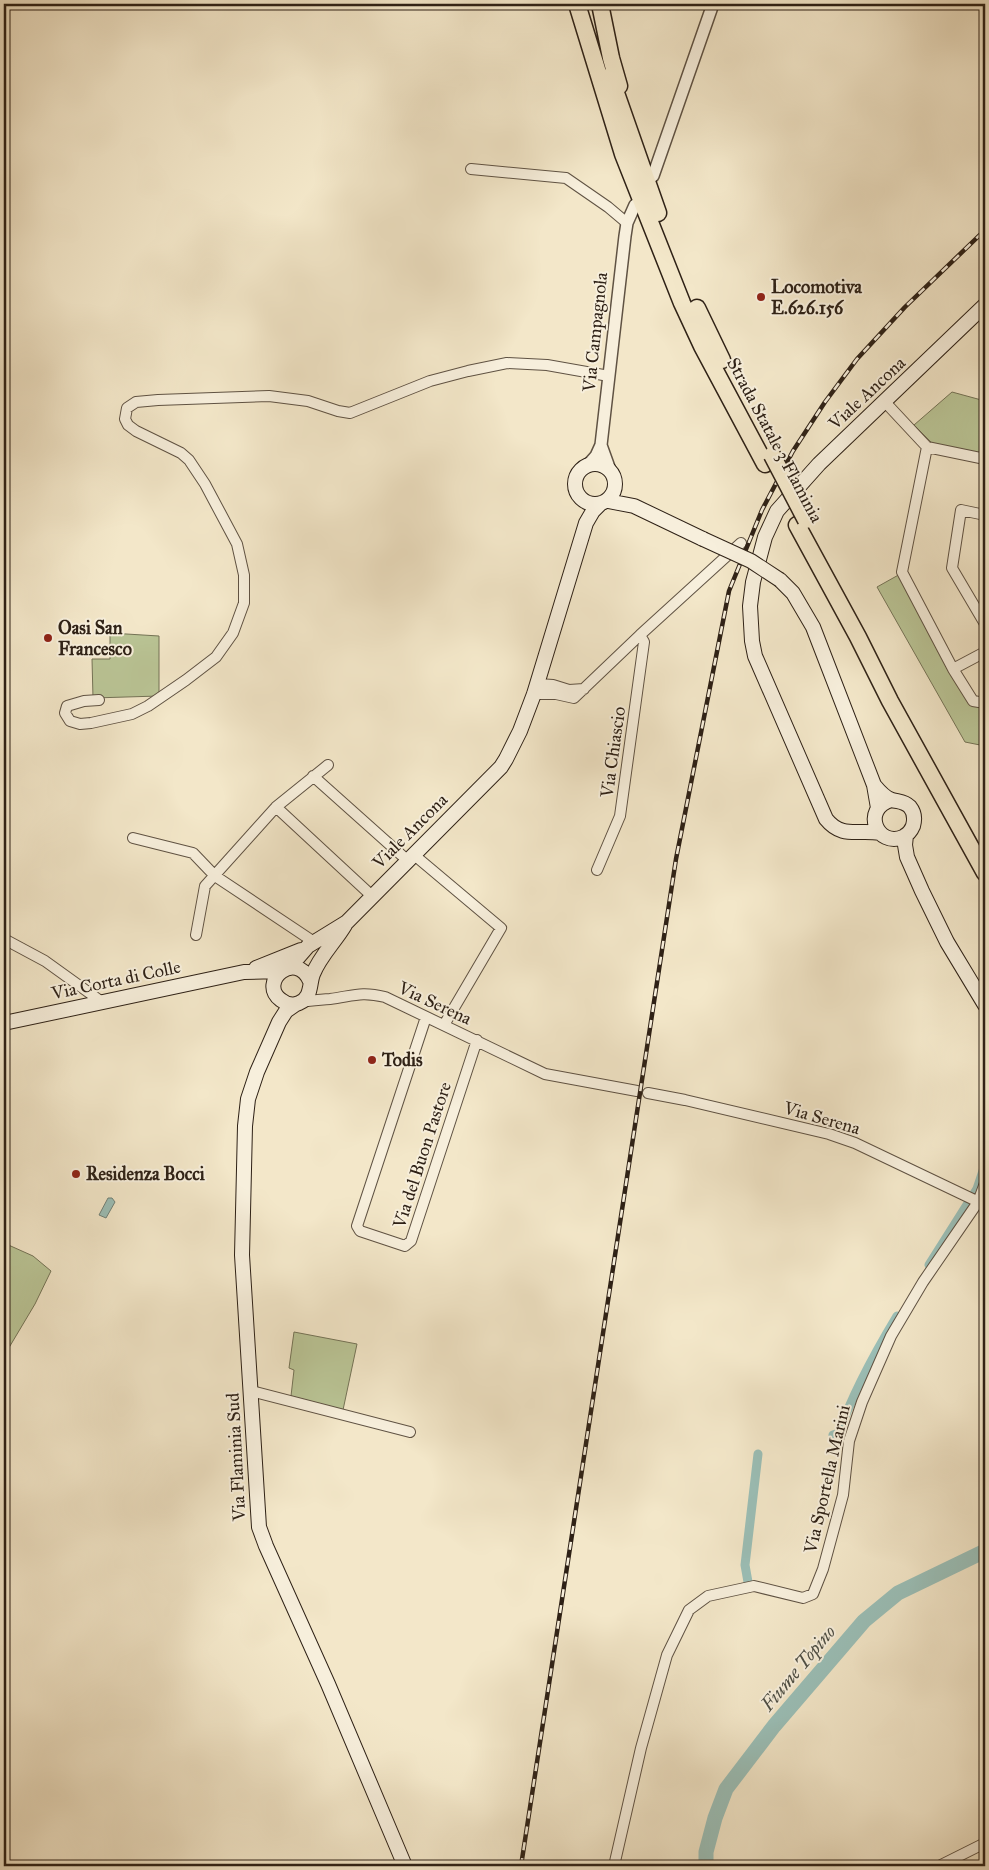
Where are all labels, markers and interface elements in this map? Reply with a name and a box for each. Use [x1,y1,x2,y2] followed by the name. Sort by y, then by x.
[578,271,613,394] street label: Via Campagnola
[771,276,862,319] place label: Locomotiva E.626.156
[755,291,767,303] marker: Locomotiva E.626.156
[823,352,910,435] street label: Viale Ancona
[722,354,828,527] street label: Strada Statale 3 Flaminia
[58,617,132,660] place label: Oasi San Francesco
[42,632,54,644] marker: Oasi San Francesco
[596,705,630,800] street label: Via Chiascio
[367,789,452,874] street label: Viale Ancona
[48,956,183,1005] street label: Via Corta di Colle
[394,976,475,1030] street label: Via Serena
[381,1049,423,1071] place label: Todis
[366,1054,378,1066] marker: Todis
[388,1079,456,1232] street label: Via del Buon Pastore
[780,1096,863,1139] street label: Via Serena
[86,1163,206,1185] place label: Residenza Bocci
[70,1168,82,1180] marker: Residenza Bocci
[222,1392,250,1523] street label: Via Flaminia Sud
[799,1403,855,1556] street label: Via Sportella Marini
[755,1621,841,1717] water label: Fiume Topino

